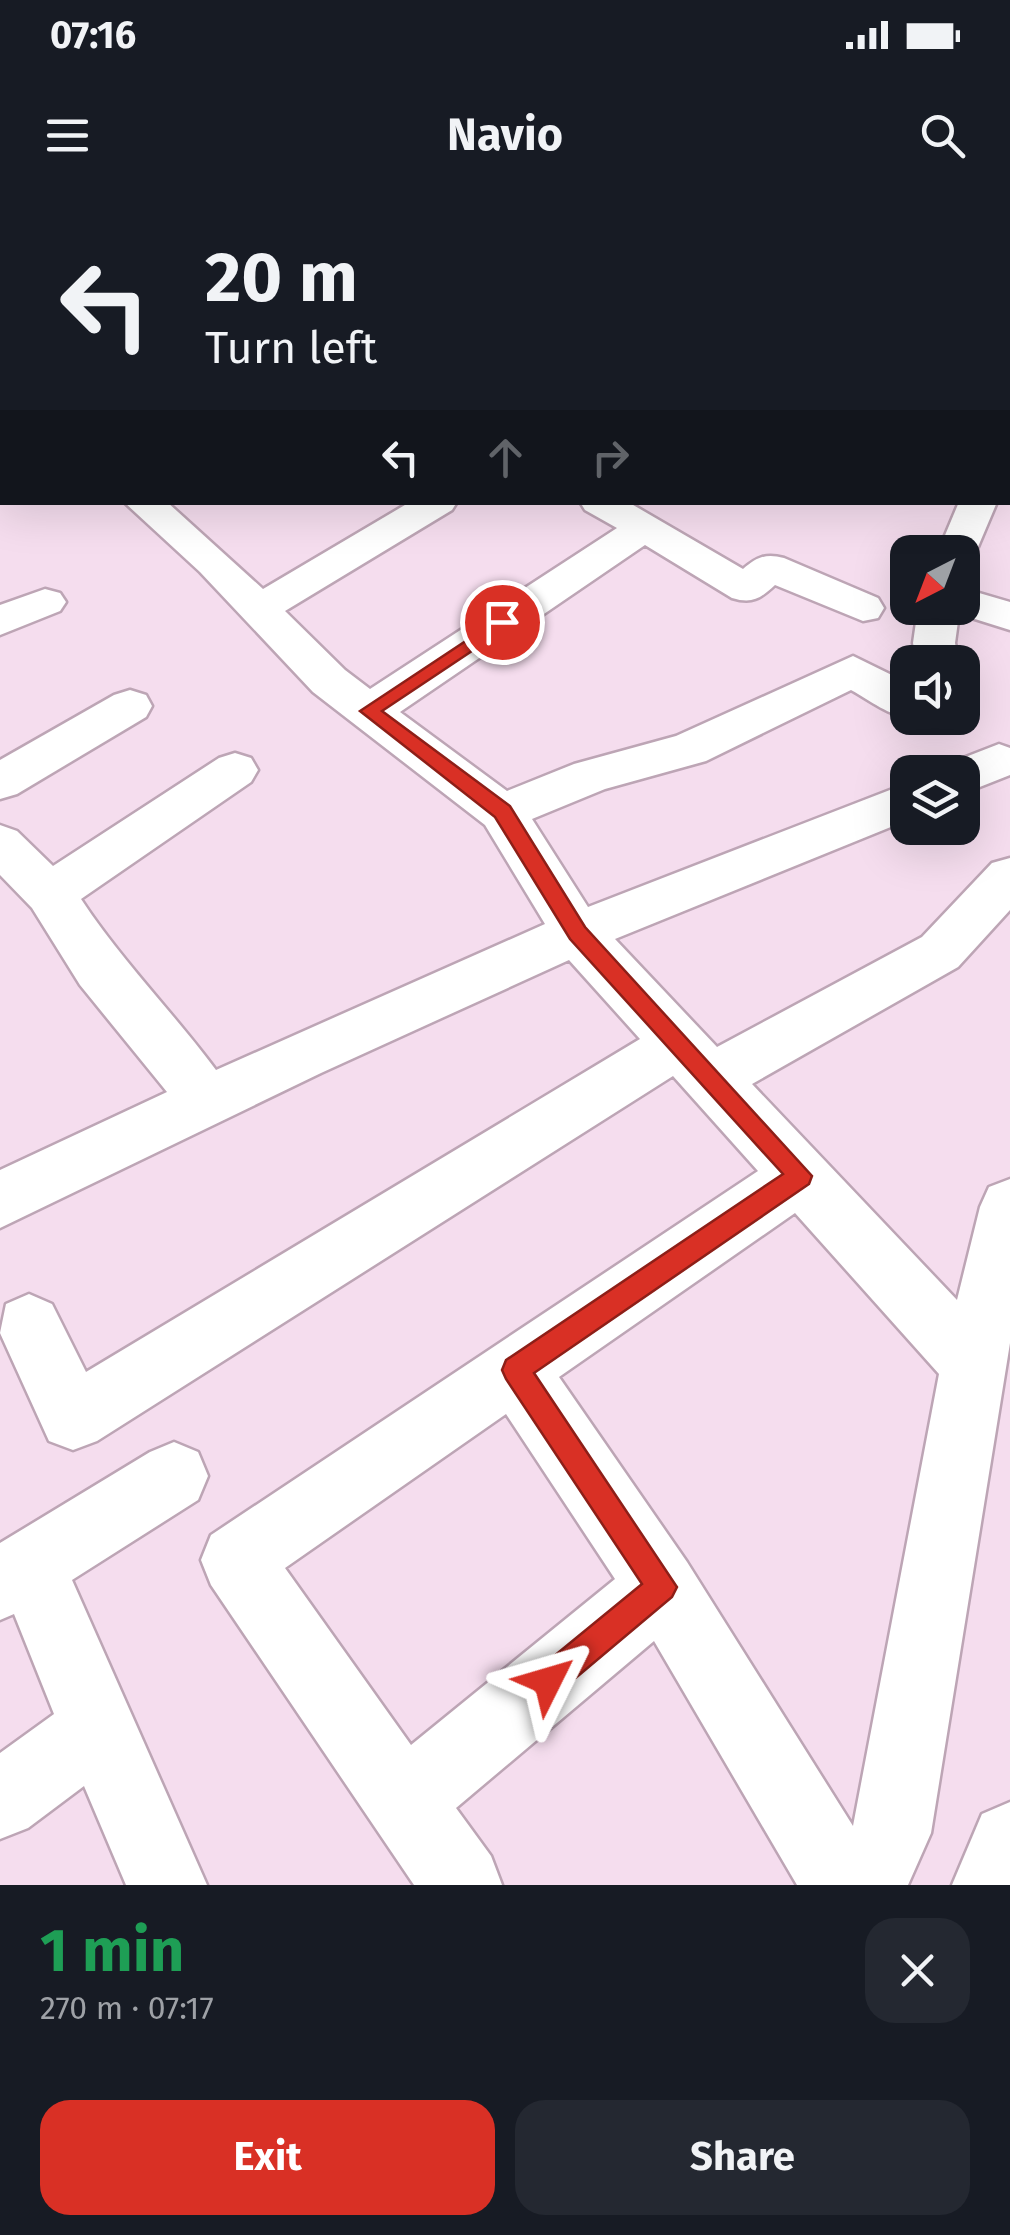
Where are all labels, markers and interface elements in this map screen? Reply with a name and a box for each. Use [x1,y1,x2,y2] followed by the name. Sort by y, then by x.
[50,12,136,58] text: 07:16
[40,108,95,163] icon: menu
[447,108,563,162] text: Navio
[915,108,970,163] icon: search
[205,236,358,320] text: 20 m
[40,240,170,370] icon: left
[205,321,377,375] text: Turn left
[373,430,428,485] icon: left
[478,430,533,485] icon: ahead
[583,430,638,485] icon: right
[890,535,980,625] north arrow
[890,535,980,845] map controls
[460,580,545,665] pin
[475,595,530,650] icon: arrive
[890,645,980,735] button: sound
[890,755,980,845] button: layers
[496,1629,600,1733] position arrow
[40,1915,184,1987] text: 1 min
[865,1918,970,2023] button: close
[40,1989,214,2027] text: 270 m · 07:17
[40,2100,495,2215] button: Exit
[515,2100,970,2215] button: Share

